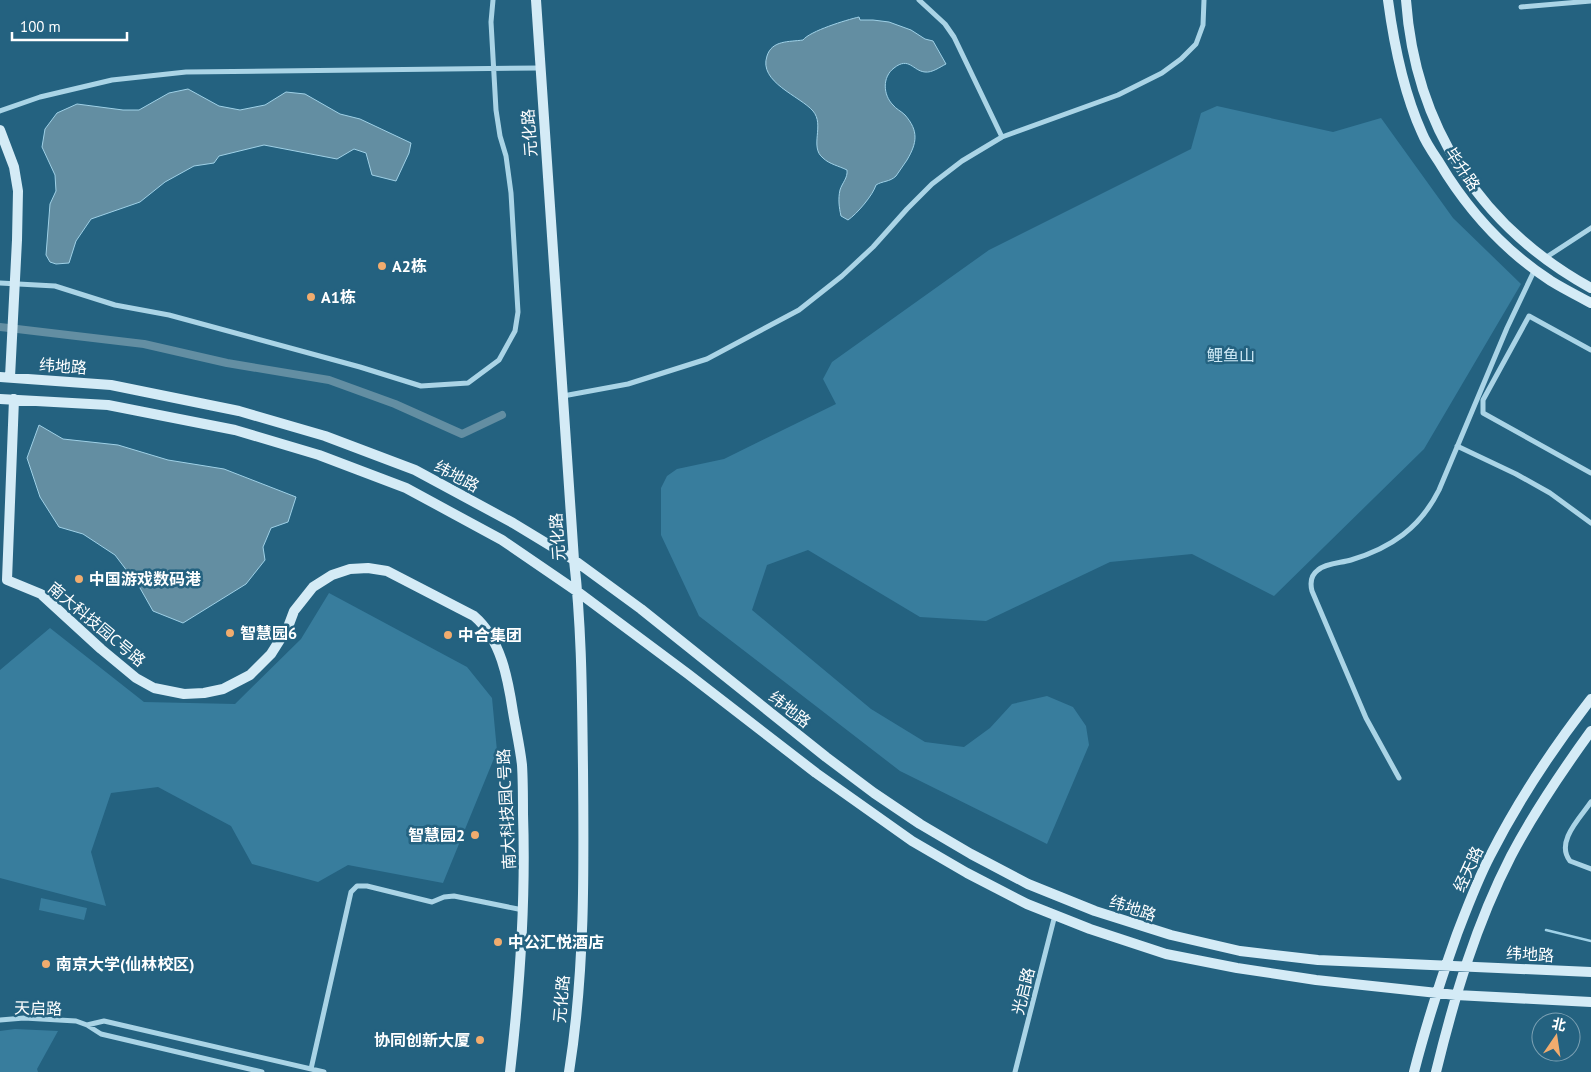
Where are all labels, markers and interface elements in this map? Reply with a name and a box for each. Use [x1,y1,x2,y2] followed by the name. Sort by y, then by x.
[12,10,128,42] scale bar
[20,17,61,36] text: 100 m
[517,108,541,158] street label: 元化路
[1441,144,1485,194] street label: 毕升路
[392,256,427,276] place label: A2栋
[376,260,388,272] marker: A2栋
[321,287,356,307] place label: A1栋
[305,291,317,303] marker: A1栋
[1207,345,1255,365] park label: 鲤鱼山
[38,354,88,378] street label: 纬地路
[431,456,483,496] street label: 纬地路
[545,512,569,562] street label: 元化路
[89,569,201,589] place label: 中国游戏数码港
[73,573,85,585] marker: 中国游戏数码港
[44,577,150,671] street label: 南大科技园C号路
[240,623,297,643] place label: 智慧园6
[458,625,522,645] place label: 中合集团
[224,627,236,639] marker: 智慧园6
[442,629,454,641] marker: 中合集团
[765,686,815,732] street label: 纬地路
[493,748,519,870] street label: 南大科技园C号路
[408,825,465,845] place label: 智慧园2
[469,829,481,841] marker: 智慧园2
[1449,843,1487,895] street label: 经天路
[1107,891,1159,925] street label: 纬地路
[508,932,604,952] place label: 中公汇悦酒店
[492,936,504,948] marker: 中公汇悦酒店
[1506,943,1554,965] street label: 纬地路
[56,954,194,974] place label: 南京大学(仙林校区)
[40,958,52,970] marker: 南京大学(仙林校区)
[1007,965,1039,1017] street label: 光启路
[549,974,573,1024] street label: 元化路
[14,998,62,1018] street label: 天启路
[1531,1012,1581,1062] north arrow
[1550,1014,1568,1035] text: 北
[374,1030,470,1050] place label: 协同创新大厦
[474,1034,486,1046] marker: 协同创新大厦

